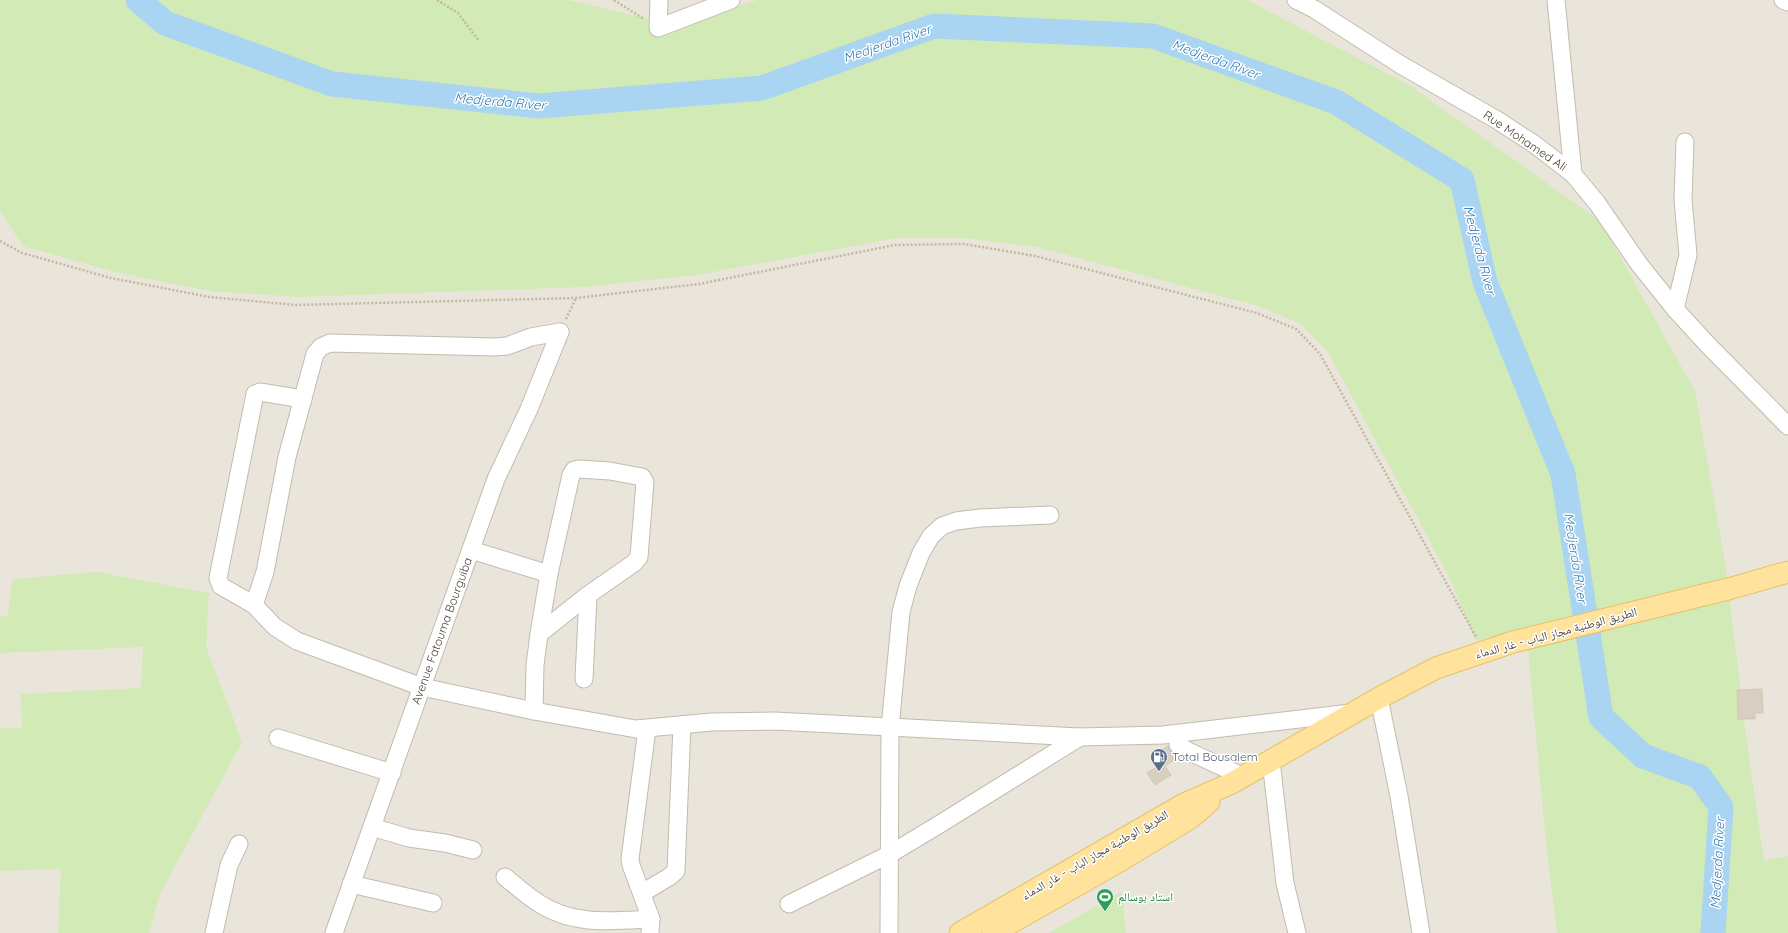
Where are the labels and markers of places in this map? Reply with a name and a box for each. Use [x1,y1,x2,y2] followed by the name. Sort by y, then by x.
[1149,747,1169,772] fuel station icon: Total Bousalem
[1172,749,1258,764] place label: Total Bousalem
[1095,887,1115,912] sports icon: استاد بوسالم
[1118,889,1173,905] place label: استاد بوسالم

